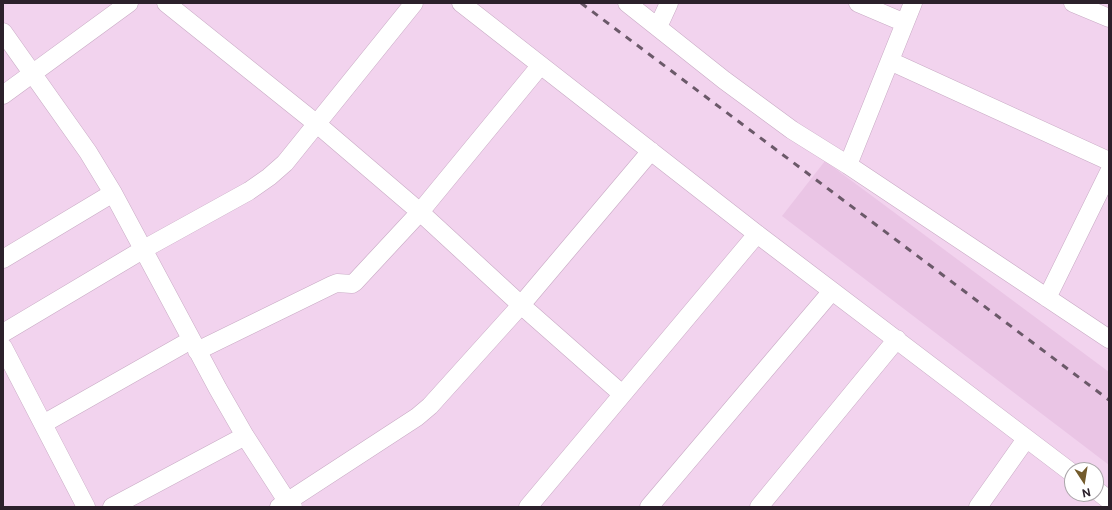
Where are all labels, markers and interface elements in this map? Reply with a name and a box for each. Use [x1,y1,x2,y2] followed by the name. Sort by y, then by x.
[1064,462,1104,502] north arrow
[1081,486,1092,500] text: N

